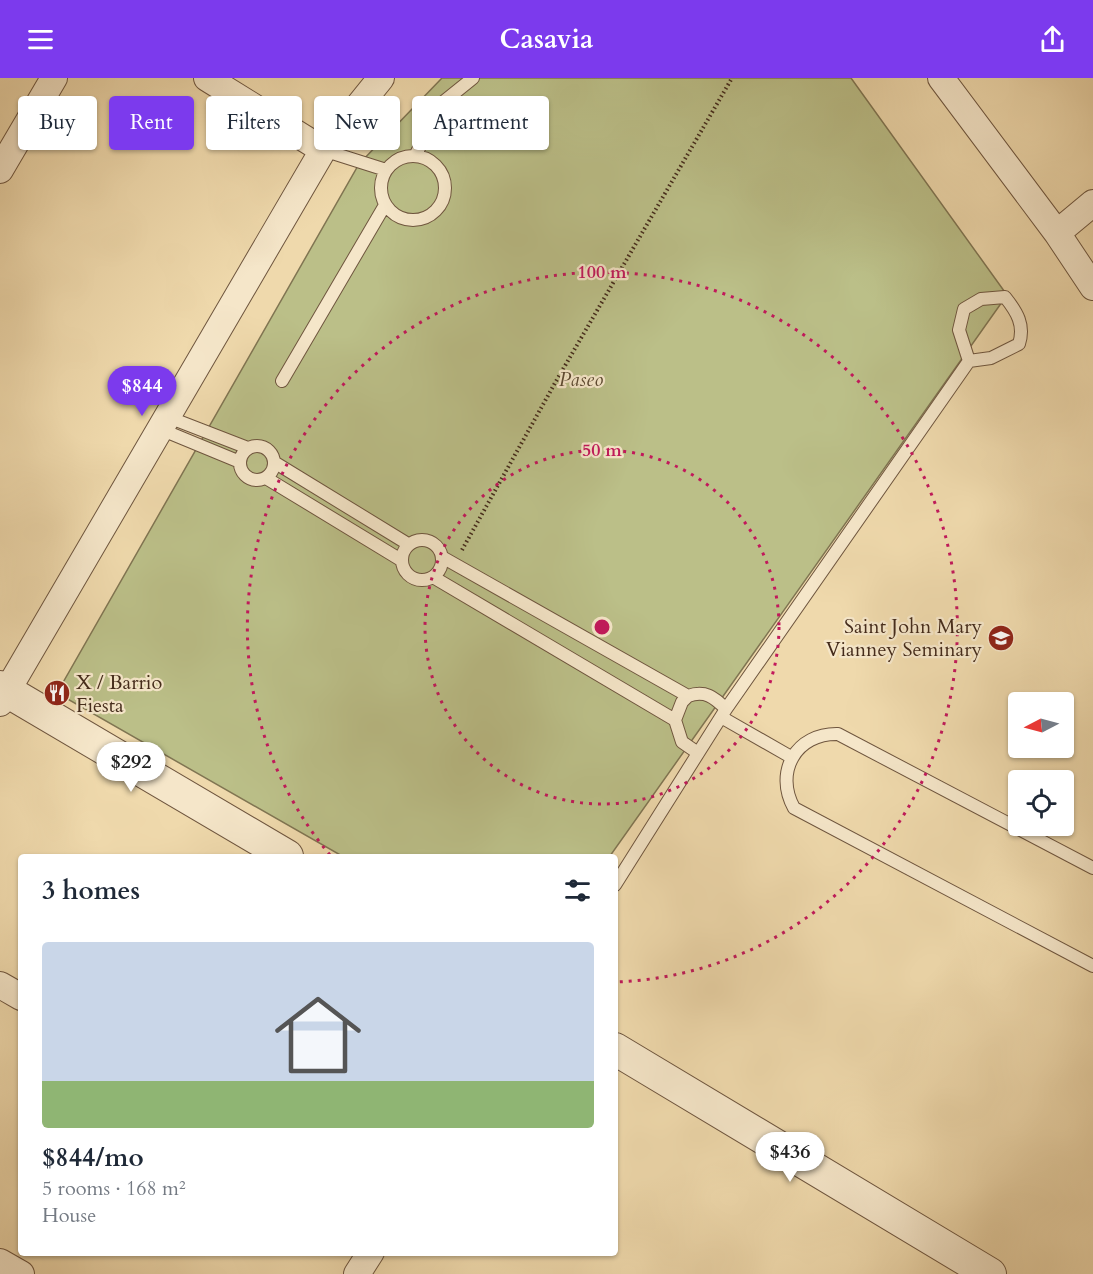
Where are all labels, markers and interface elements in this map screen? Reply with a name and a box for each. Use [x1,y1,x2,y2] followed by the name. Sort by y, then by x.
[500,21,593,58] text: Casavia
[24,23,57,56] icon: menu
[1036,23,1069,56] icon: share
[18,96,97,150] chip: Buy
[109,96,194,150] chip: Rent
[206,96,302,150] chip: Filters
[314,96,400,150] chip: New
[412,96,549,150] chip: Apartment
[577,260,627,285] text: 100 m
[106,366,178,417] pin: $844
[559,366,603,393] park label: Paseo
[122,372,162,399] text: $844
[582,438,622,463] text: 50 m
[826,613,982,663] place label: Saint John Mary Vianney Seminary
[592,617,612,637] centre of rings
[986,623,1016,653] school or university icon: Saint John Mary Vianney Seminary
[76,669,162,719] place label: X / Barrio Fiesta
[42,678,72,708] restaurant icon: X / Barrio Fiesta
[1008,692,1074,758] north arrow
[1008,692,1074,836] map controls
[95,742,167,793] pin: $292
[111,748,151,775] text: $292
[1008,770,1074,836] button: locate
[42,873,140,908] text: 3 homes
[561,874,594,907] icon: filters
[264,981,372,1089] icon: home
[754,1132,826,1183] pin: $436
[770,1138,810,1165] text: $436
[42,1140,144,1175] text: $844/mo
[42,1175,186,1202] text: 5 rooms · 168 m²
[42,1202,96,1229] text: House

